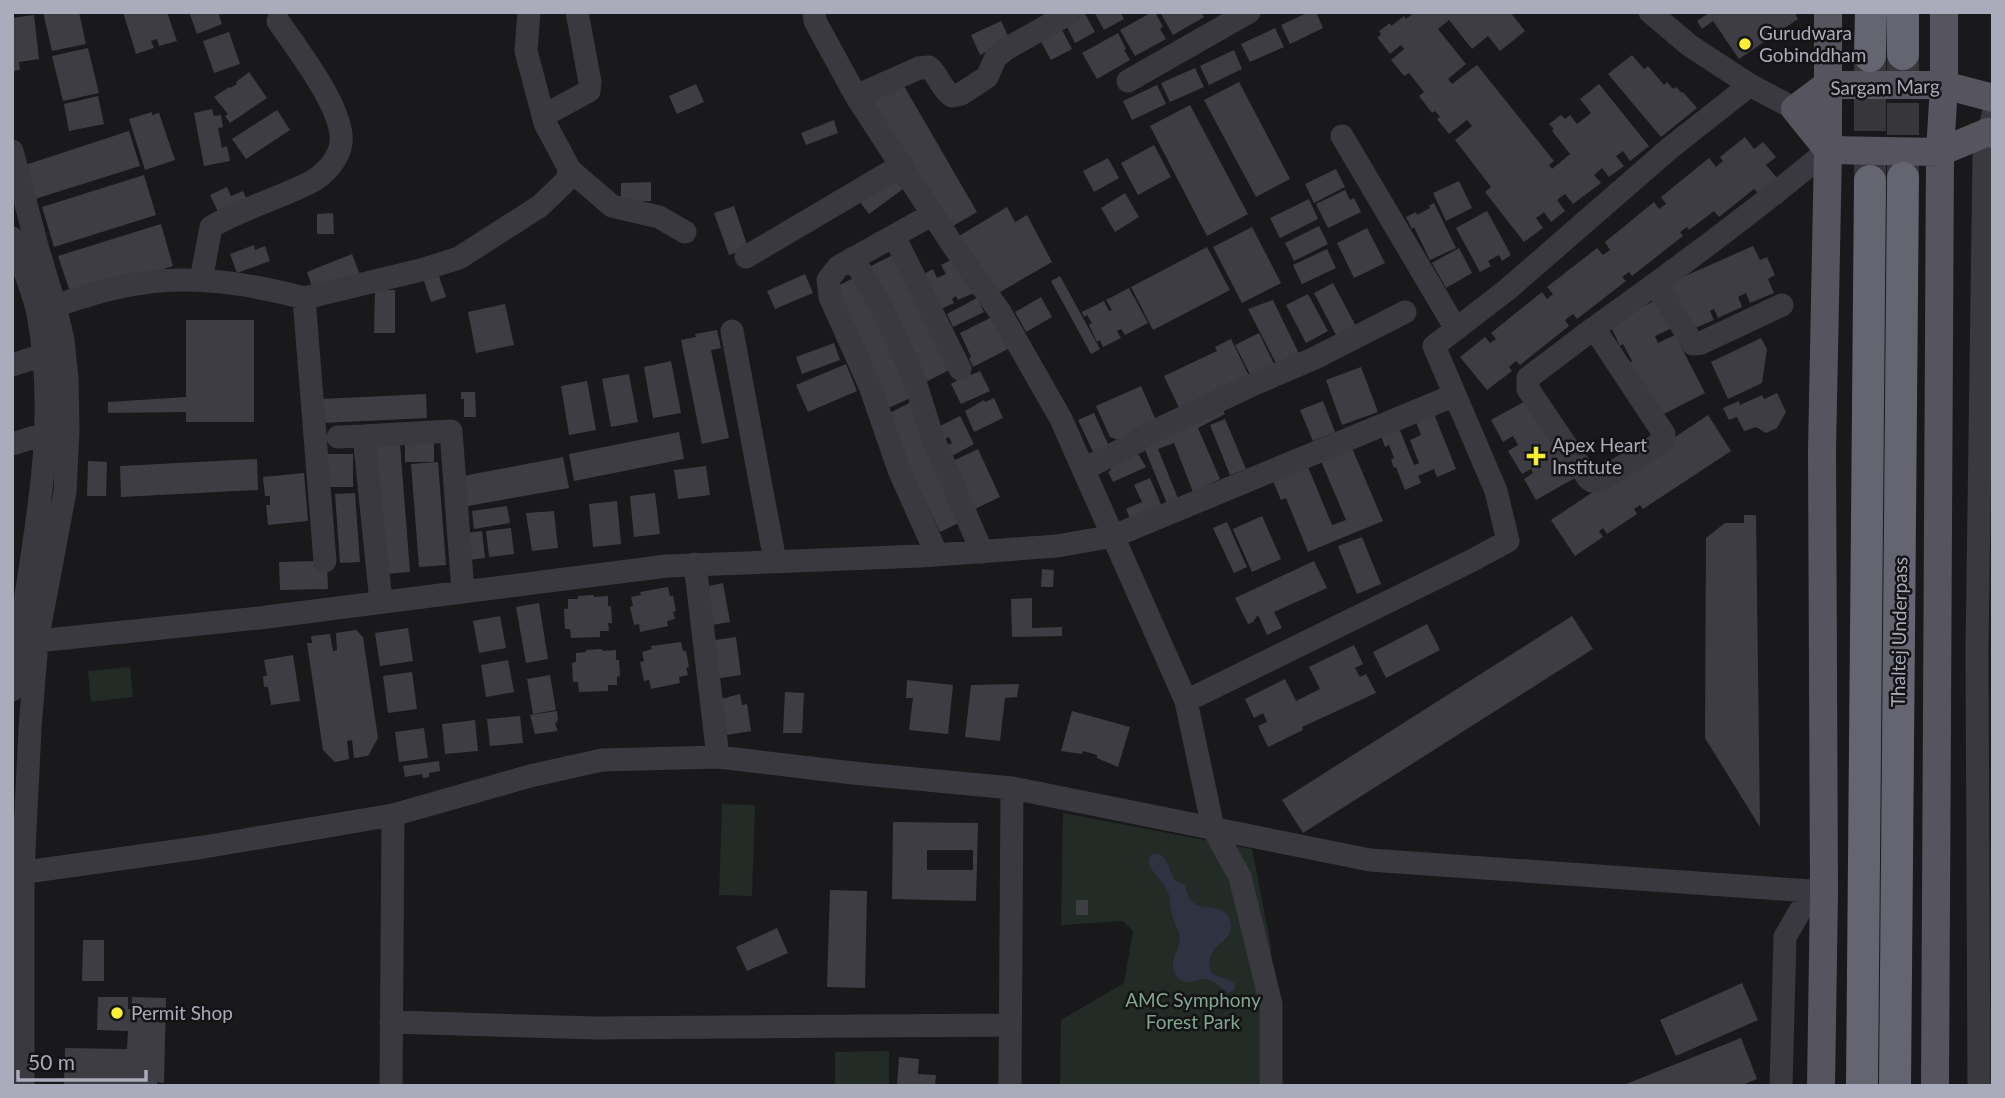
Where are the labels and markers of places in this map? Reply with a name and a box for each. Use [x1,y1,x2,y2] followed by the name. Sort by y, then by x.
[1759,21,1866,66] place label: Gurudwara Gobinddham
[1737,36,1753,52] marker: Gurudwara Gobinddham
[1552,433,1647,478] place label: Apex Heart Institute
[1526,446,1546,466] marker: Apex Heart Institute
[131,1001,233,1024] place label: Permit Shop
[109,1005,125,1021] marker: Permit Shop

